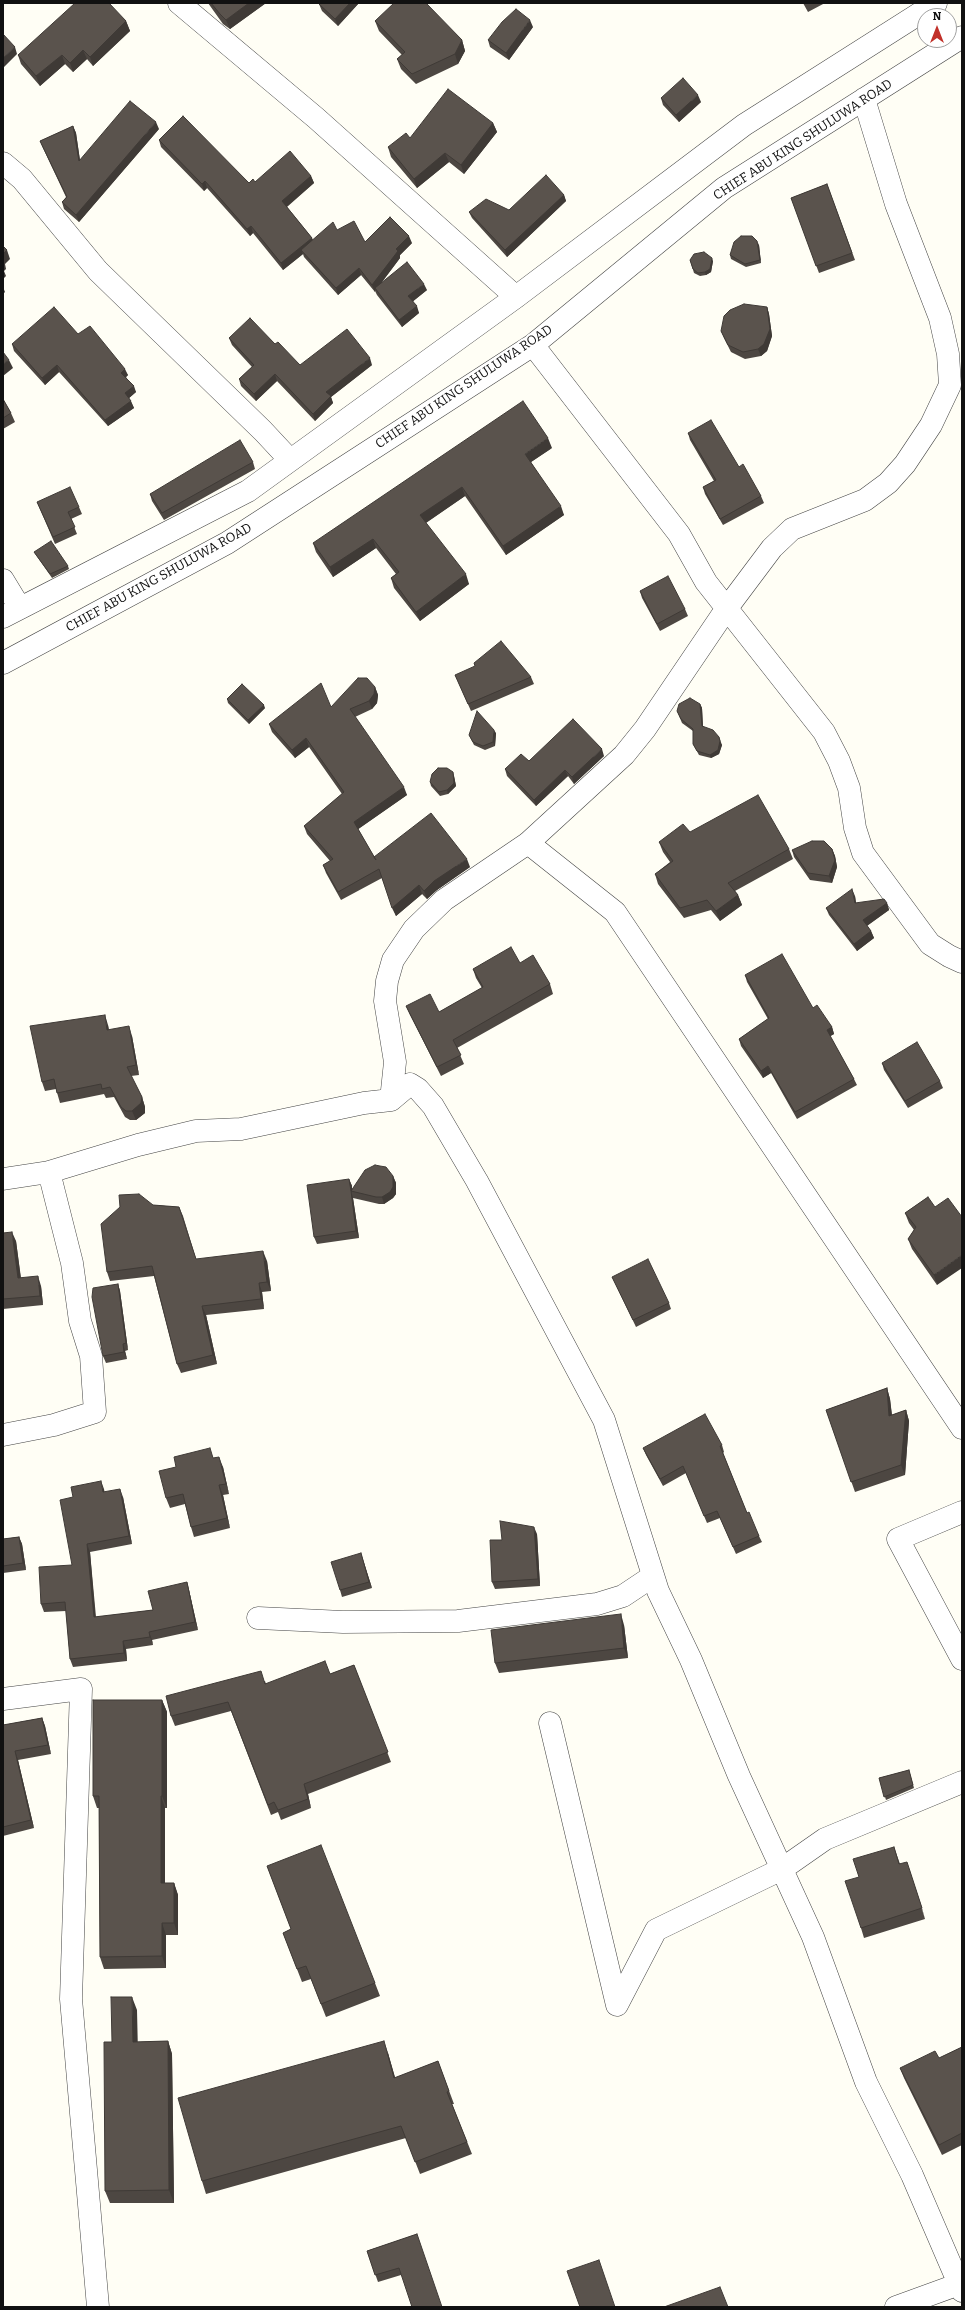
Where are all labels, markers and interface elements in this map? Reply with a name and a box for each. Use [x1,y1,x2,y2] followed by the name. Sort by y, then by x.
[917,8,957,48] north arrow
[933,10,941,23] text: N
[711,76,895,204] street label: CHIEF ABU KING SHULUWA ROAD
[373,322,555,452] street label: CHIEF ABU KING SHULUWA ROAD
[63,520,255,636] street label: CHIEF ABU KING SHULUWA ROAD

